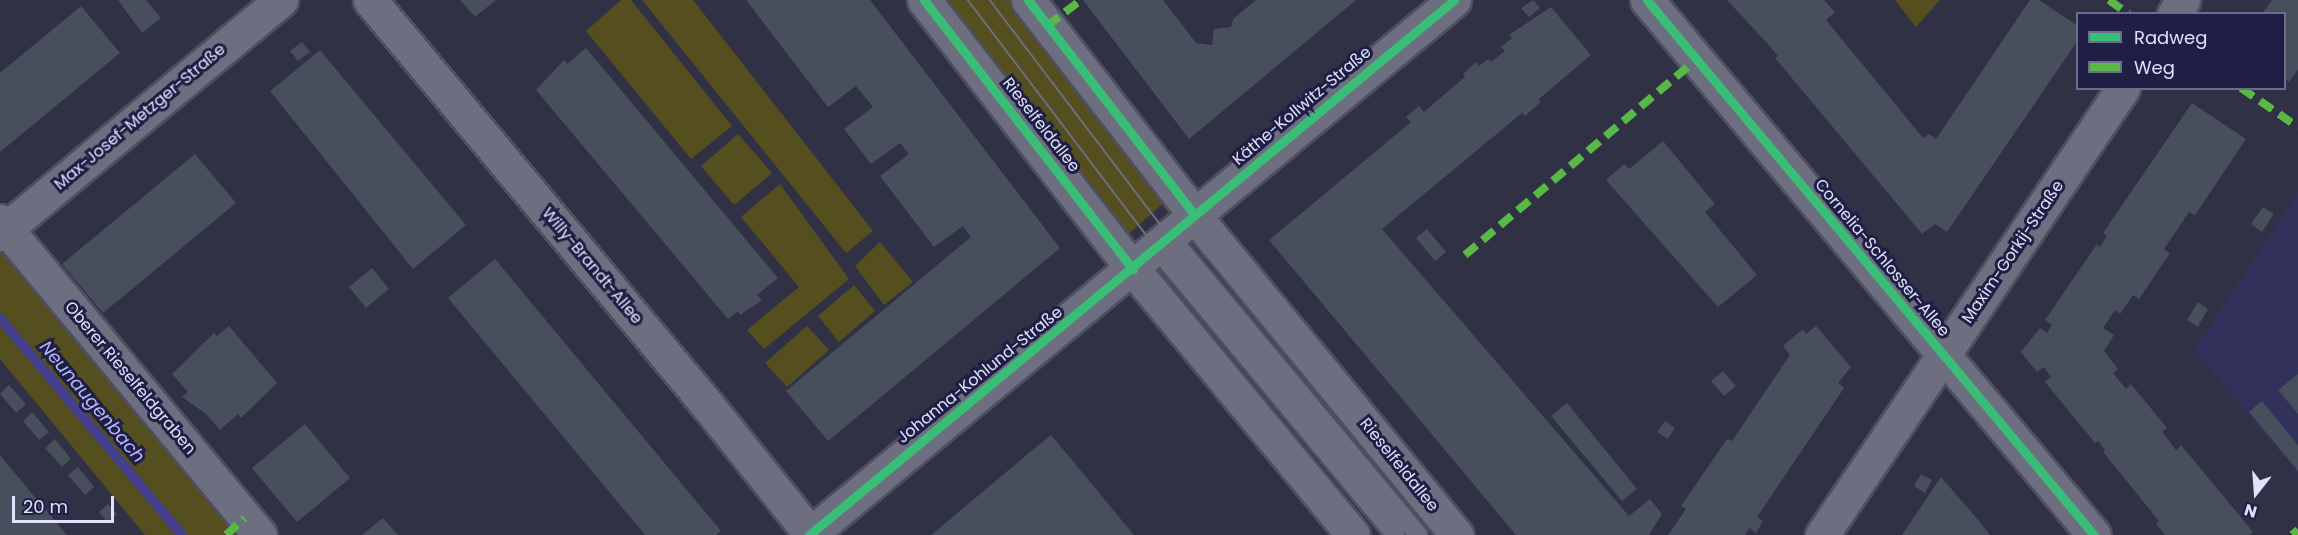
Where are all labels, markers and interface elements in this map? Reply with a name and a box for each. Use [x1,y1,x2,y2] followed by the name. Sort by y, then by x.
[2076,12,2286,90] legend
[2134,25,2207,50] text: Radweg
[51,40,229,194] street label: Max-Josef-Metzger-Straße
[1229,43,1375,169] street label: Käthe-Kollwitz-Straße
[2134,55,2175,80] text: Weg
[998,74,1084,176] street label: Rieselfeldallee
[1810,175,1954,341] street label: Cornelia-Schlosser-Allee
[1958,177,2068,327] street label: Maxim-Gorkij-Straße
[538,204,646,328] street label: Willy-Brandt-Allee
[60,298,200,458] street label: Oberer Rieselfeldgraben
[894,302,1066,448] street label: Johanna-Kohlund-Straße
[35,337,149,467] water label: Neunaugenbach
[1356,415,1442,515] street label: Rieselfeldallee
[2226,463,2286,523] north arrow
[15,484,117,522] scale bar
[23,494,68,519] text: 20 m
[2241,498,2260,523] text: N

